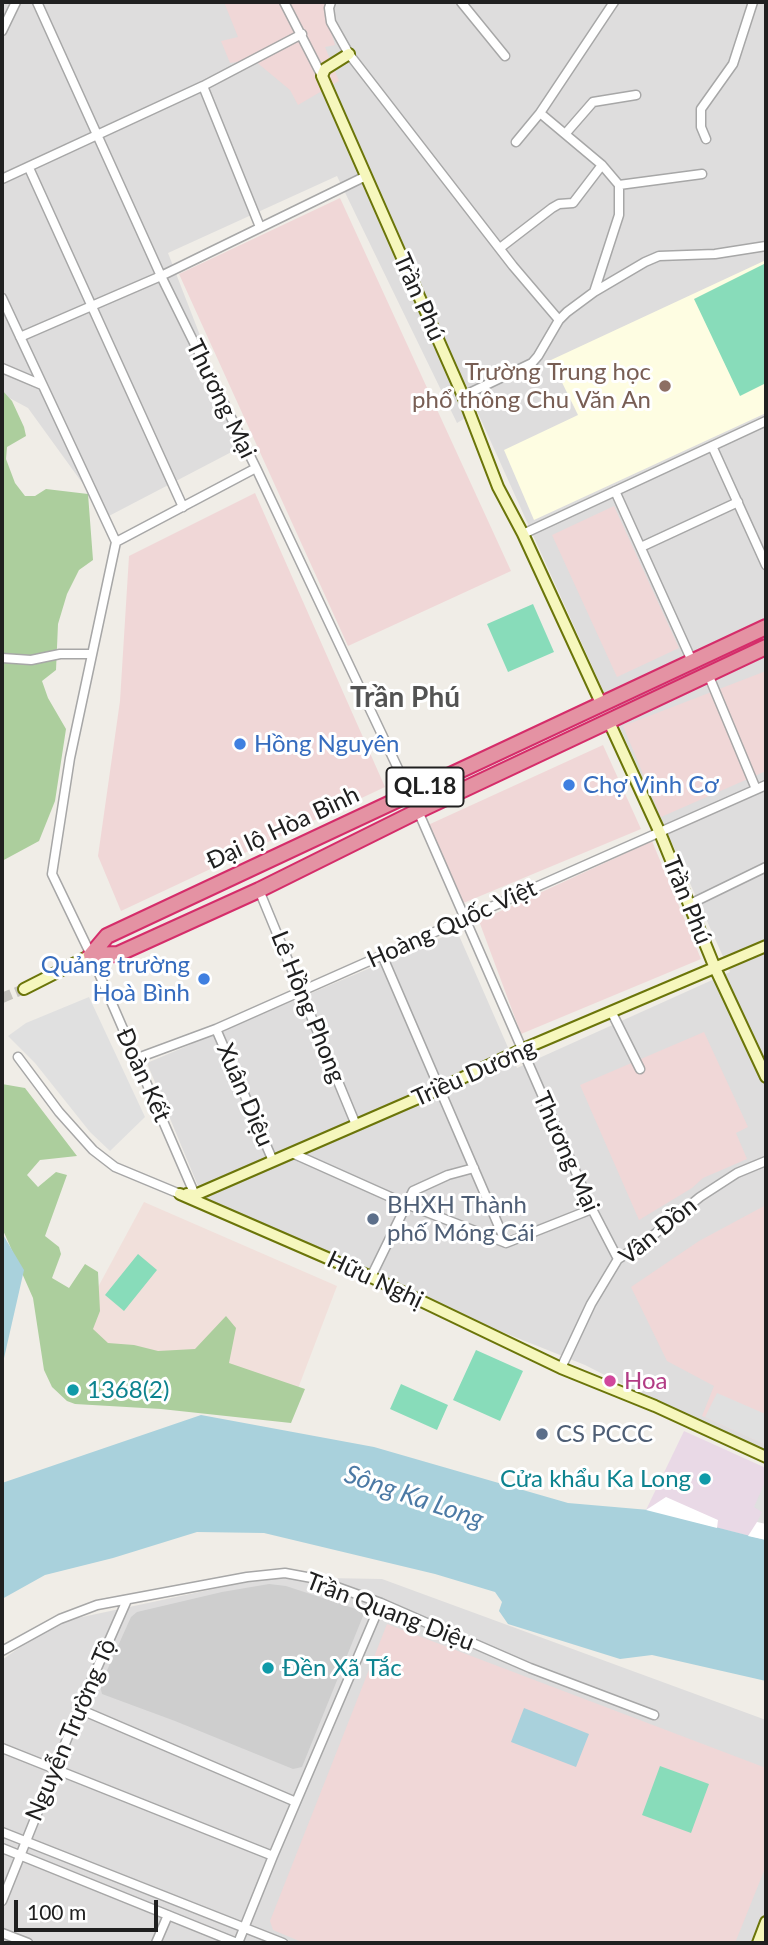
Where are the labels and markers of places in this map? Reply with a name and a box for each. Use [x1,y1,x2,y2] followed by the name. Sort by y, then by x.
[412,358,651,414] place label: Trường Trung học phổ thông Chu Văn An
[657,378,673,394] marker: Trường Trung học phổ thông Chu Văn An
[254,730,399,758] place label: Hồng Nguyên
[232,736,248,752] marker: Hồng Nguyên
[583,771,719,799] place label: Chợ Vinh Cơ
[561,777,577,793] marker: Chợ Vinh Cơ
[41,951,190,1007] place label: Quảng trường Hoà Bình
[196,971,212,987] marker: Quảng trường Hoà Bình
[387,1191,535,1247] place label: BHXH Thành phố Móng Cái
[365,1211,381,1227] marker: BHXH Thành phố Móng Cái
[624,1367,667,1395] place label: Hoa
[602,1373,618,1389] marker: Hoa
[87,1376,169,1404] place label: 1368(2)
[65,1382,81,1398] marker: 1368(2)
[556,1420,653,1448] place label: CS PCCC
[534,1426,550,1442] marker: CS PCCC
[500,1465,691,1493] place label: Cửa khẩu Ka Long
[697,1471,713,1487] marker: Cửa khẩu Ka Long
[282,1654,402,1682] place label: Đền Xã Tắc
[260,1660,276,1676] marker: Đền Xã Tắc

